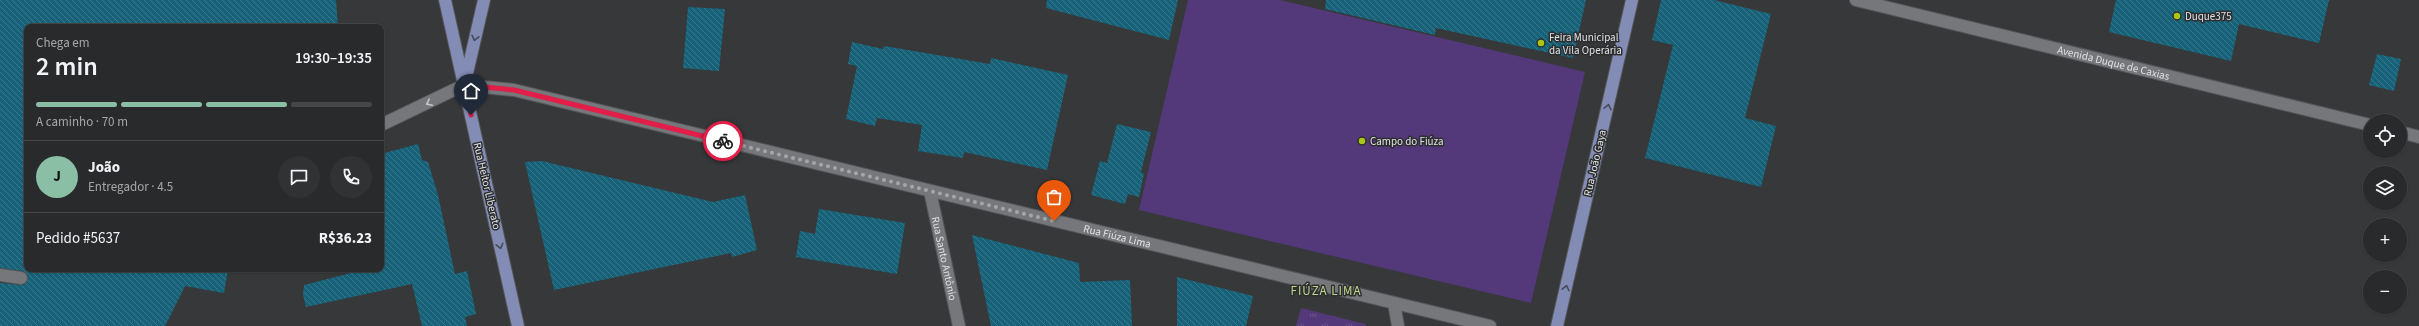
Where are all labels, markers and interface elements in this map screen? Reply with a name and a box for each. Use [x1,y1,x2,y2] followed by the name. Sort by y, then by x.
[2185,9,2232,24] place label: Duque375
[2172,11,2182,21] marker: Duque375
[1549,30,1622,58] place label: Feira Municipal da Vila Operária
[36,34,90,52] text: Chega em
[472,35,480,41] one-way arrow
[1536,38,1546,48] marker: Feira Municipal da Vila Operária
[2056,42,2172,84] street label: Avenida Duque de Caxias
[36,48,98,85] text: 2 min
[295,48,372,69] text: 19:30–19:35
[454,74,488,115] pin
[460,80,482,102] icon: home
[426,98,433,106] one-way arrow
[1603,104,1611,110] one-way arrow
[36,113,128,131] text: A caminho · 70 m
[2363,114,2407,314] map controls
[2363,114,2407,158] button: locate
[703,121,743,161] courier
[1580,128,1610,198] street label: Rua João Gaya
[712,130,734,152] icon: bike
[1370,134,1444,149] place label: Campo do Fiúza
[1357,136,1367,146] marker: Campo do Fiúza
[470,141,504,231] street label: Rua Heitor Liberato
[278,156,320,198] button: chat
[330,156,372,198] button: phone
[88,157,120,178] text: João
[53,166,61,187] text: J
[2363,166,2407,210] button: layers
[88,178,173,196] text: Entregador · 4.5
[1037,180,1071,221] pin
[1043,186,1065,208] icon: bag
[928,215,961,302] street label: Rua Santo Antônio
[2363,218,2407,262] button: +
[1082,220,1153,251] street label: Rua Fiúza Lima
[36,228,120,249] text: Pedido #5637
[319,228,372,249] text: R$36.23
[496,243,504,249] one-way arrow
[2363,270,2407,314] button: −
[1290,282,1362,300] district label: FIÚZA LIMA
[1561,285,1569,291] one-way arrow

